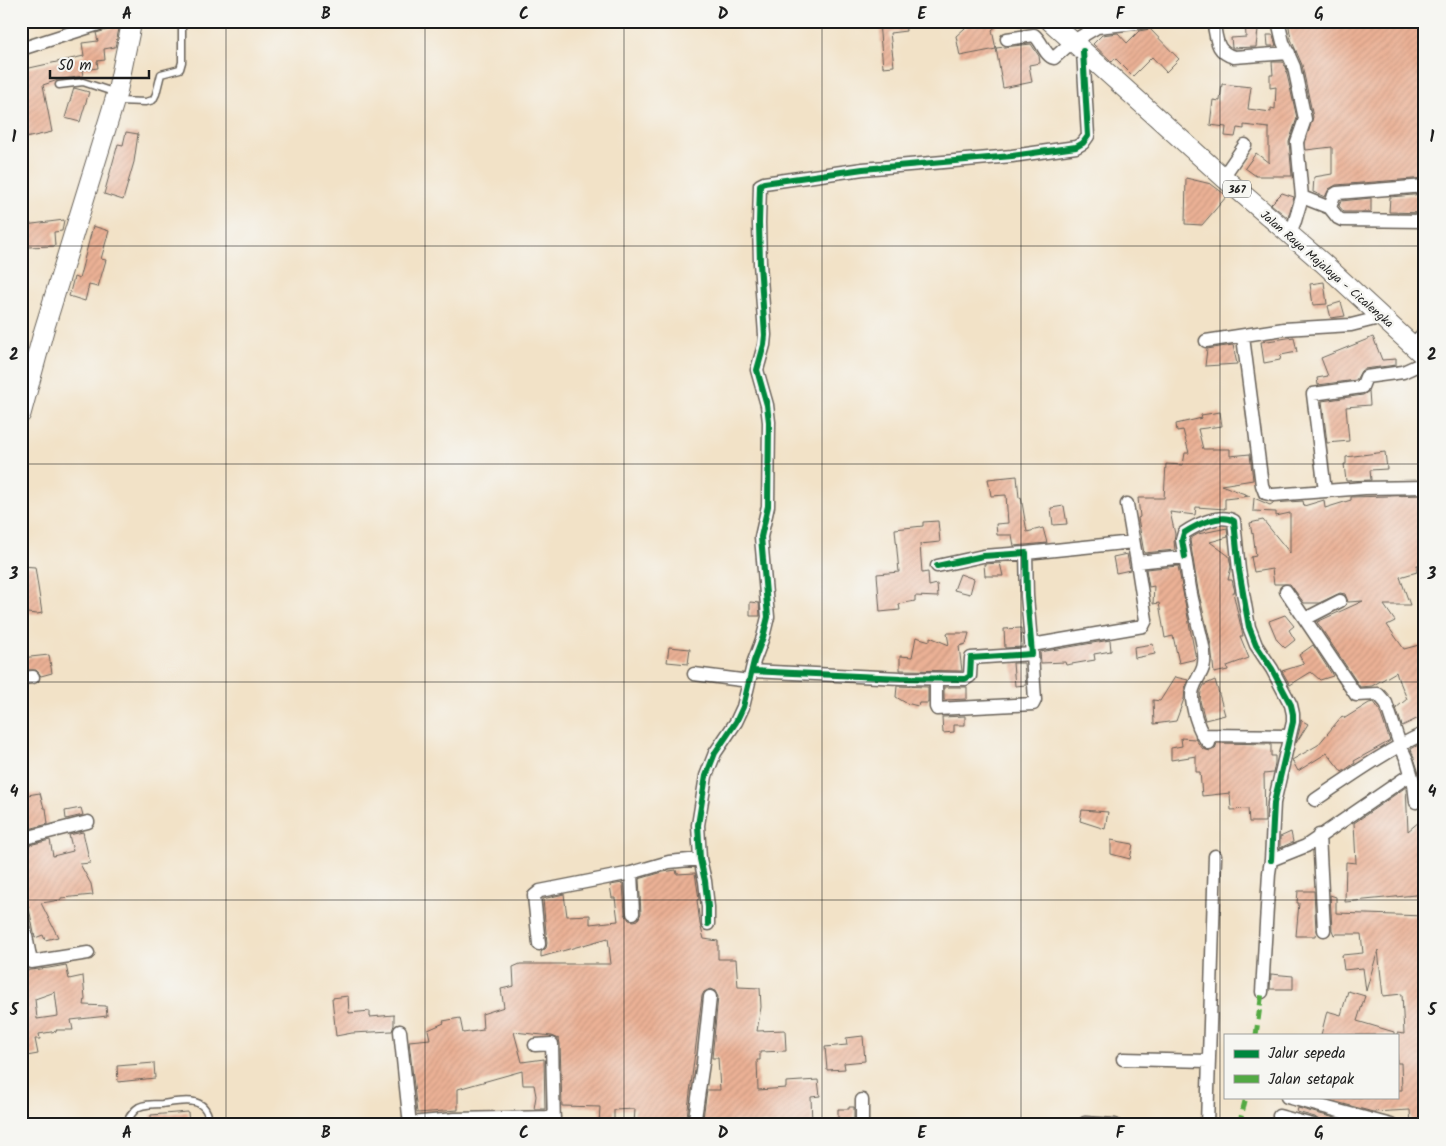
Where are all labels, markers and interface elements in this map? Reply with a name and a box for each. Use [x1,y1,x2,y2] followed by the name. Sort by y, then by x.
[122,2,132,27] text: A
[321,2,331,27] text: B
[519,2,529,27] text: C
[718,2,729,27] text: D
[918,2,928,27] text: E
[1116,2,1126,27] text: F
[1314,2,1324,27] text: G
[50,48,149,80] scale bar
[58,54,92,78] text: 50 m
[12,125,17,150] text: 1
[1430,125,1435,150] text: 1
[1223,180,1251,198] road number: 367
[1256,206,1398,333] street label: Jalan Raya Majalaya - Cicalengka
[9,343,19,368] text: 2
[1427,343,1437,368] text: 2
[9,562,19,587] text: 3
[1427,562,1437,587] text: 3
[10,780,19,805] text: 4
[1428,780,1437,805] text: 4
[9,998,20,1023] text: 5
[1427,998,1438,1023] text: 5
[1224,1034,1398,1098] legend
[1268,1042,1346,1066] text: Jalur sepeda
[1268,1068,1355,1092] text: Jalan setapak
[122,1121,132,1146] text: A
[321,1121,331,1146] text: B
[519,1121,529,1146] text: C
[718,1121,729,1146] text: D
[918,1121,928,1146] text: E
[1116,1121,1126,1146] text: F
[1314,1121,1324,1146] text: G

